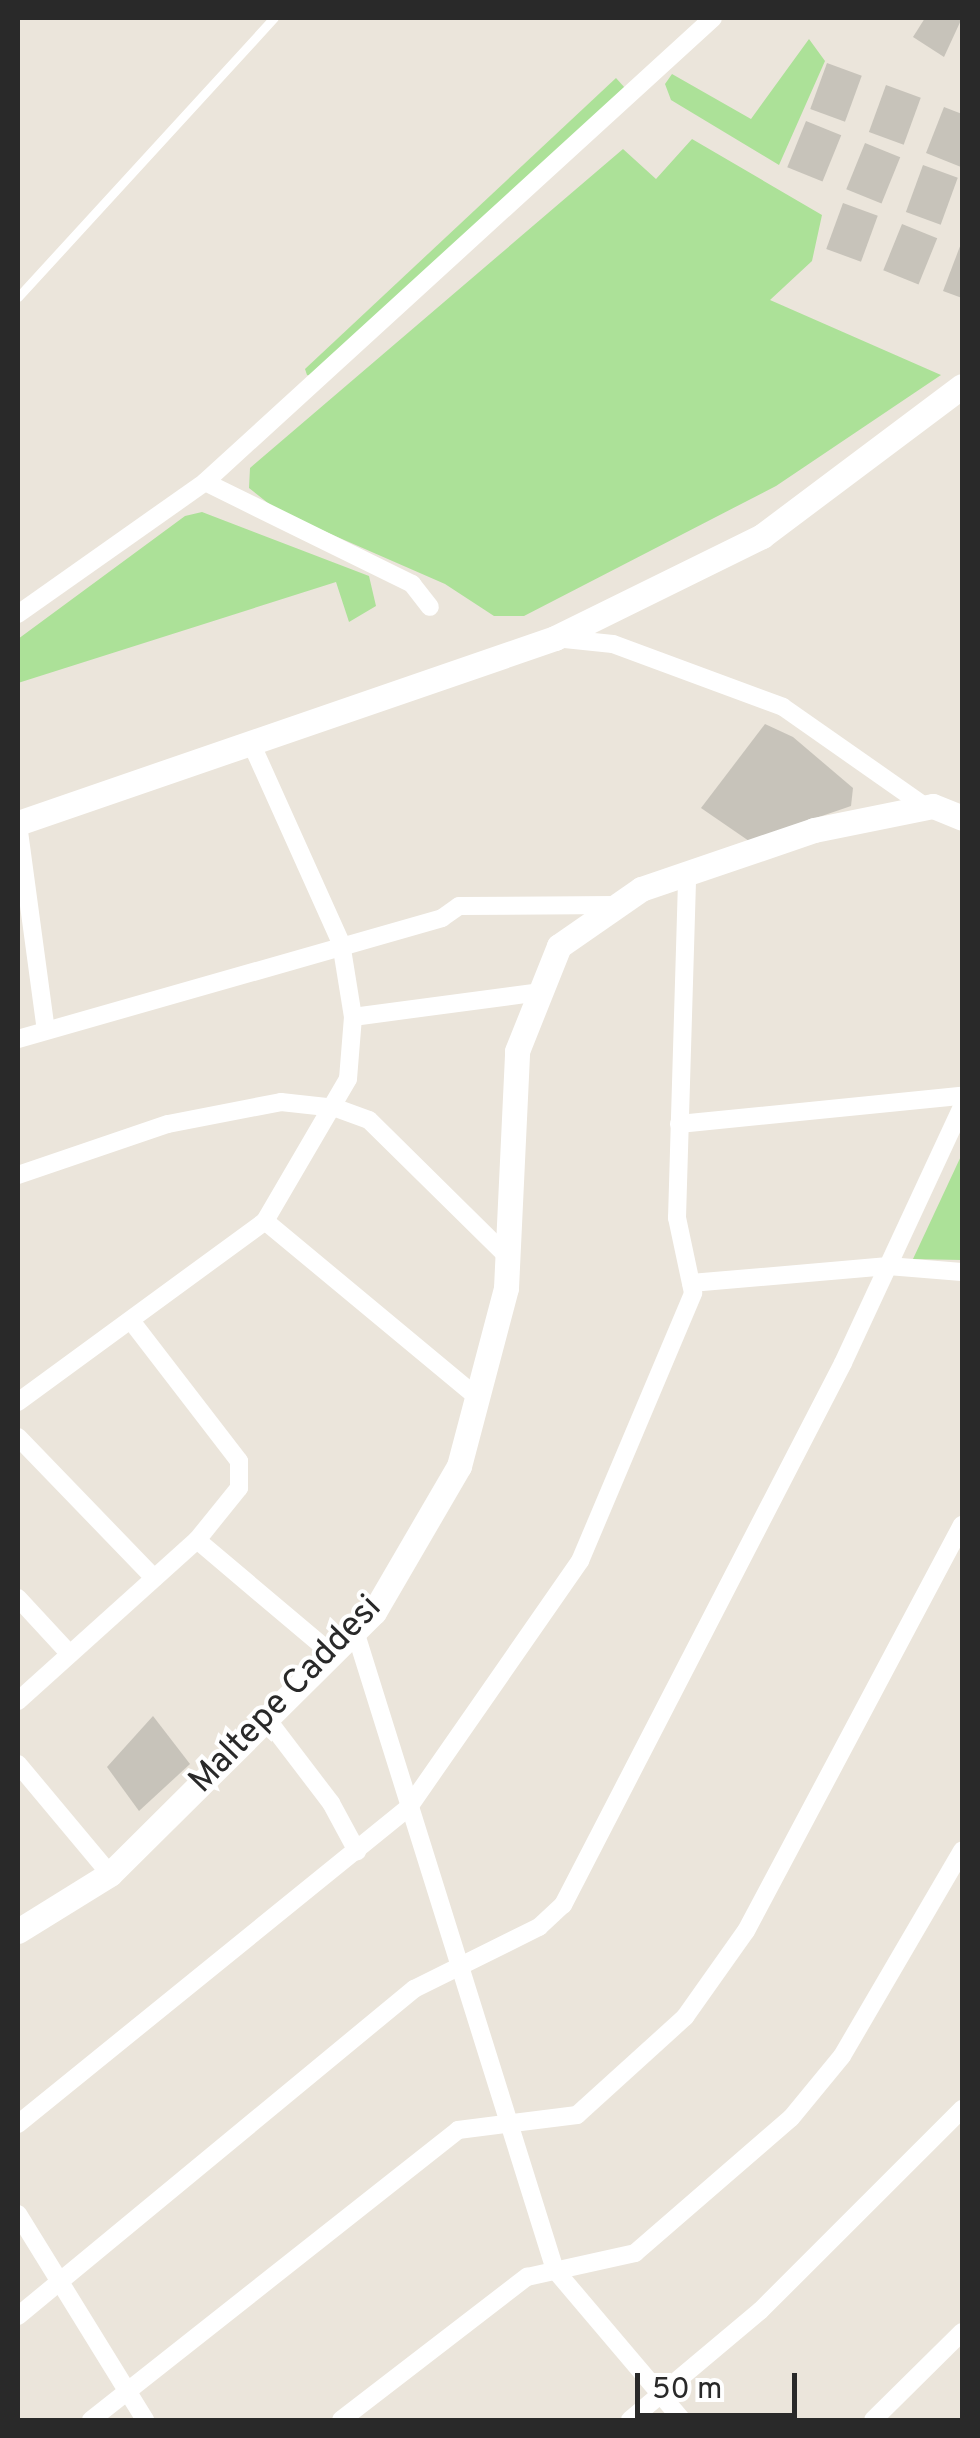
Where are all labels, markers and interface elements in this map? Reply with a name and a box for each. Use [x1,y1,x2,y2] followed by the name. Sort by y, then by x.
[181,1587,391,1803] street label: Maltepe Caddesi
[640,2353,802,2415] scale bar
[652,2372,722,2409] text: 50 m

